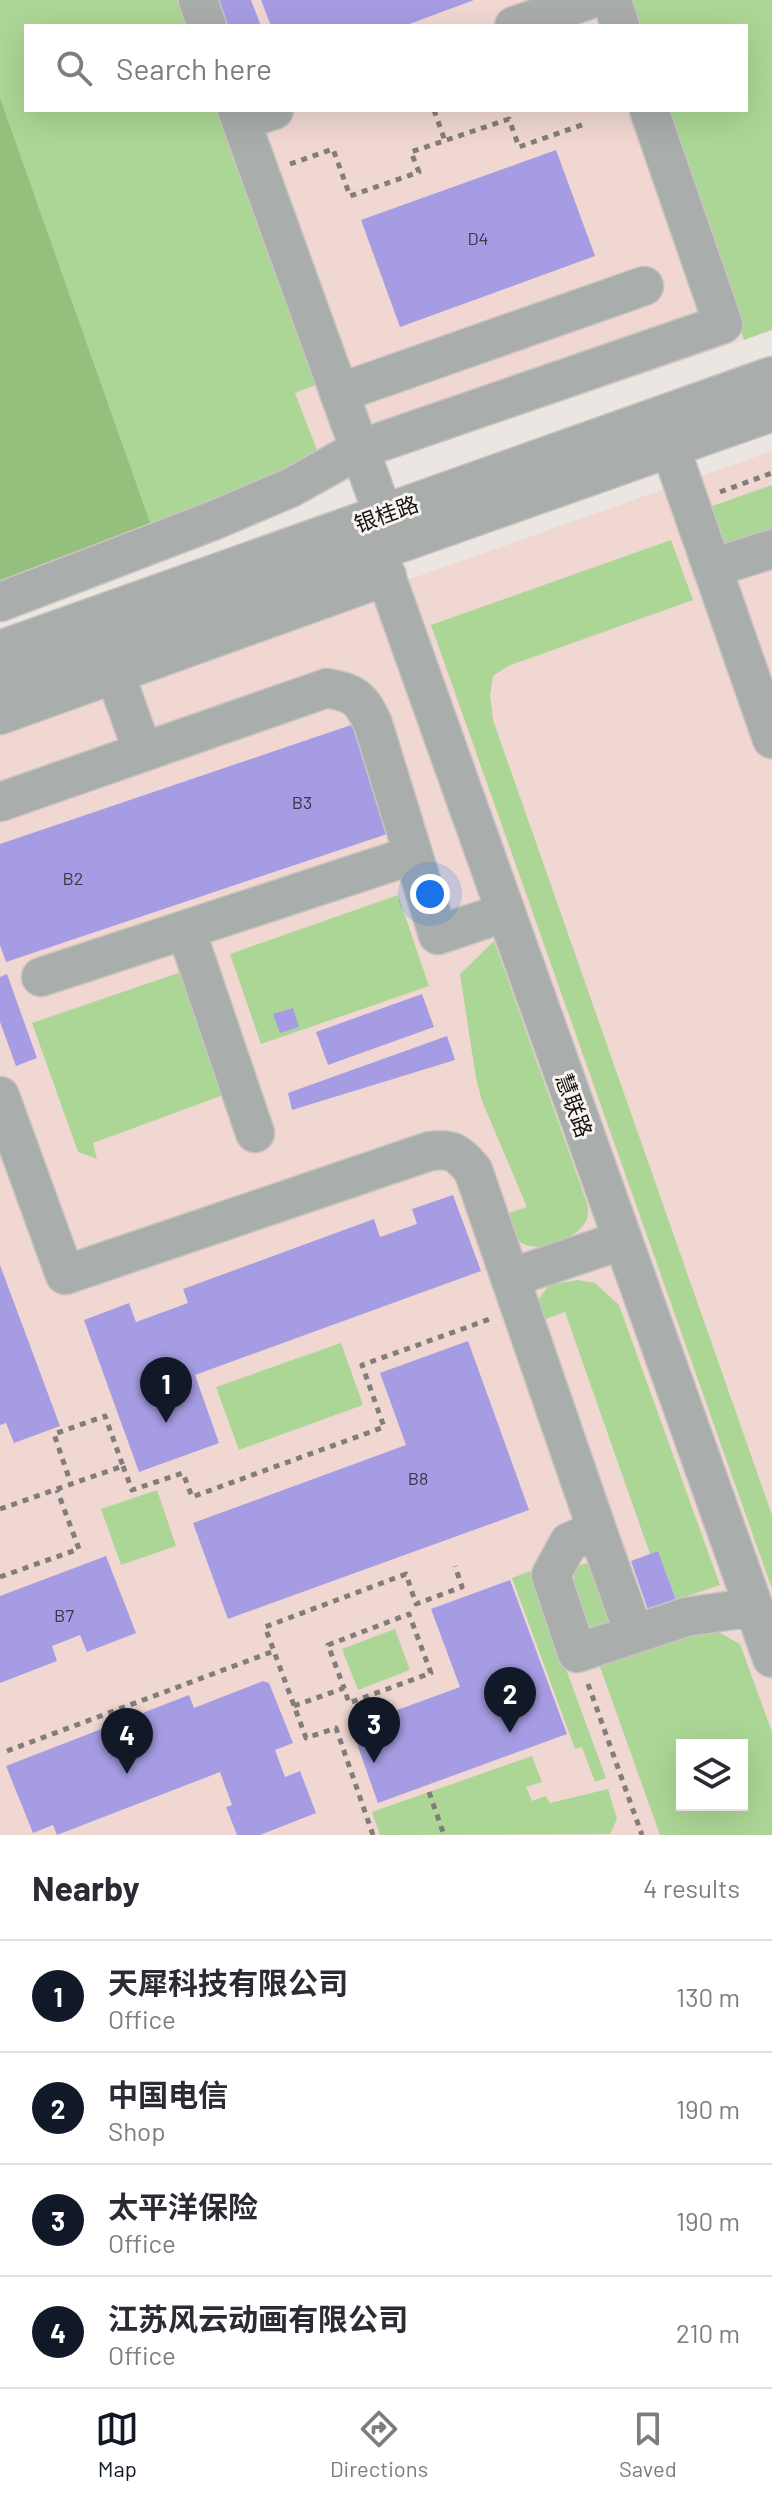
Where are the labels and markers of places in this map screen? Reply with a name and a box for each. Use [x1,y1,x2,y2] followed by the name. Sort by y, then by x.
[140,1357,192,1423] pin: 1
[484,1667,536,1733] pin: 2
[348,1697,400,1763] pin: 3
[101,1708,153,1774] pin: 4

